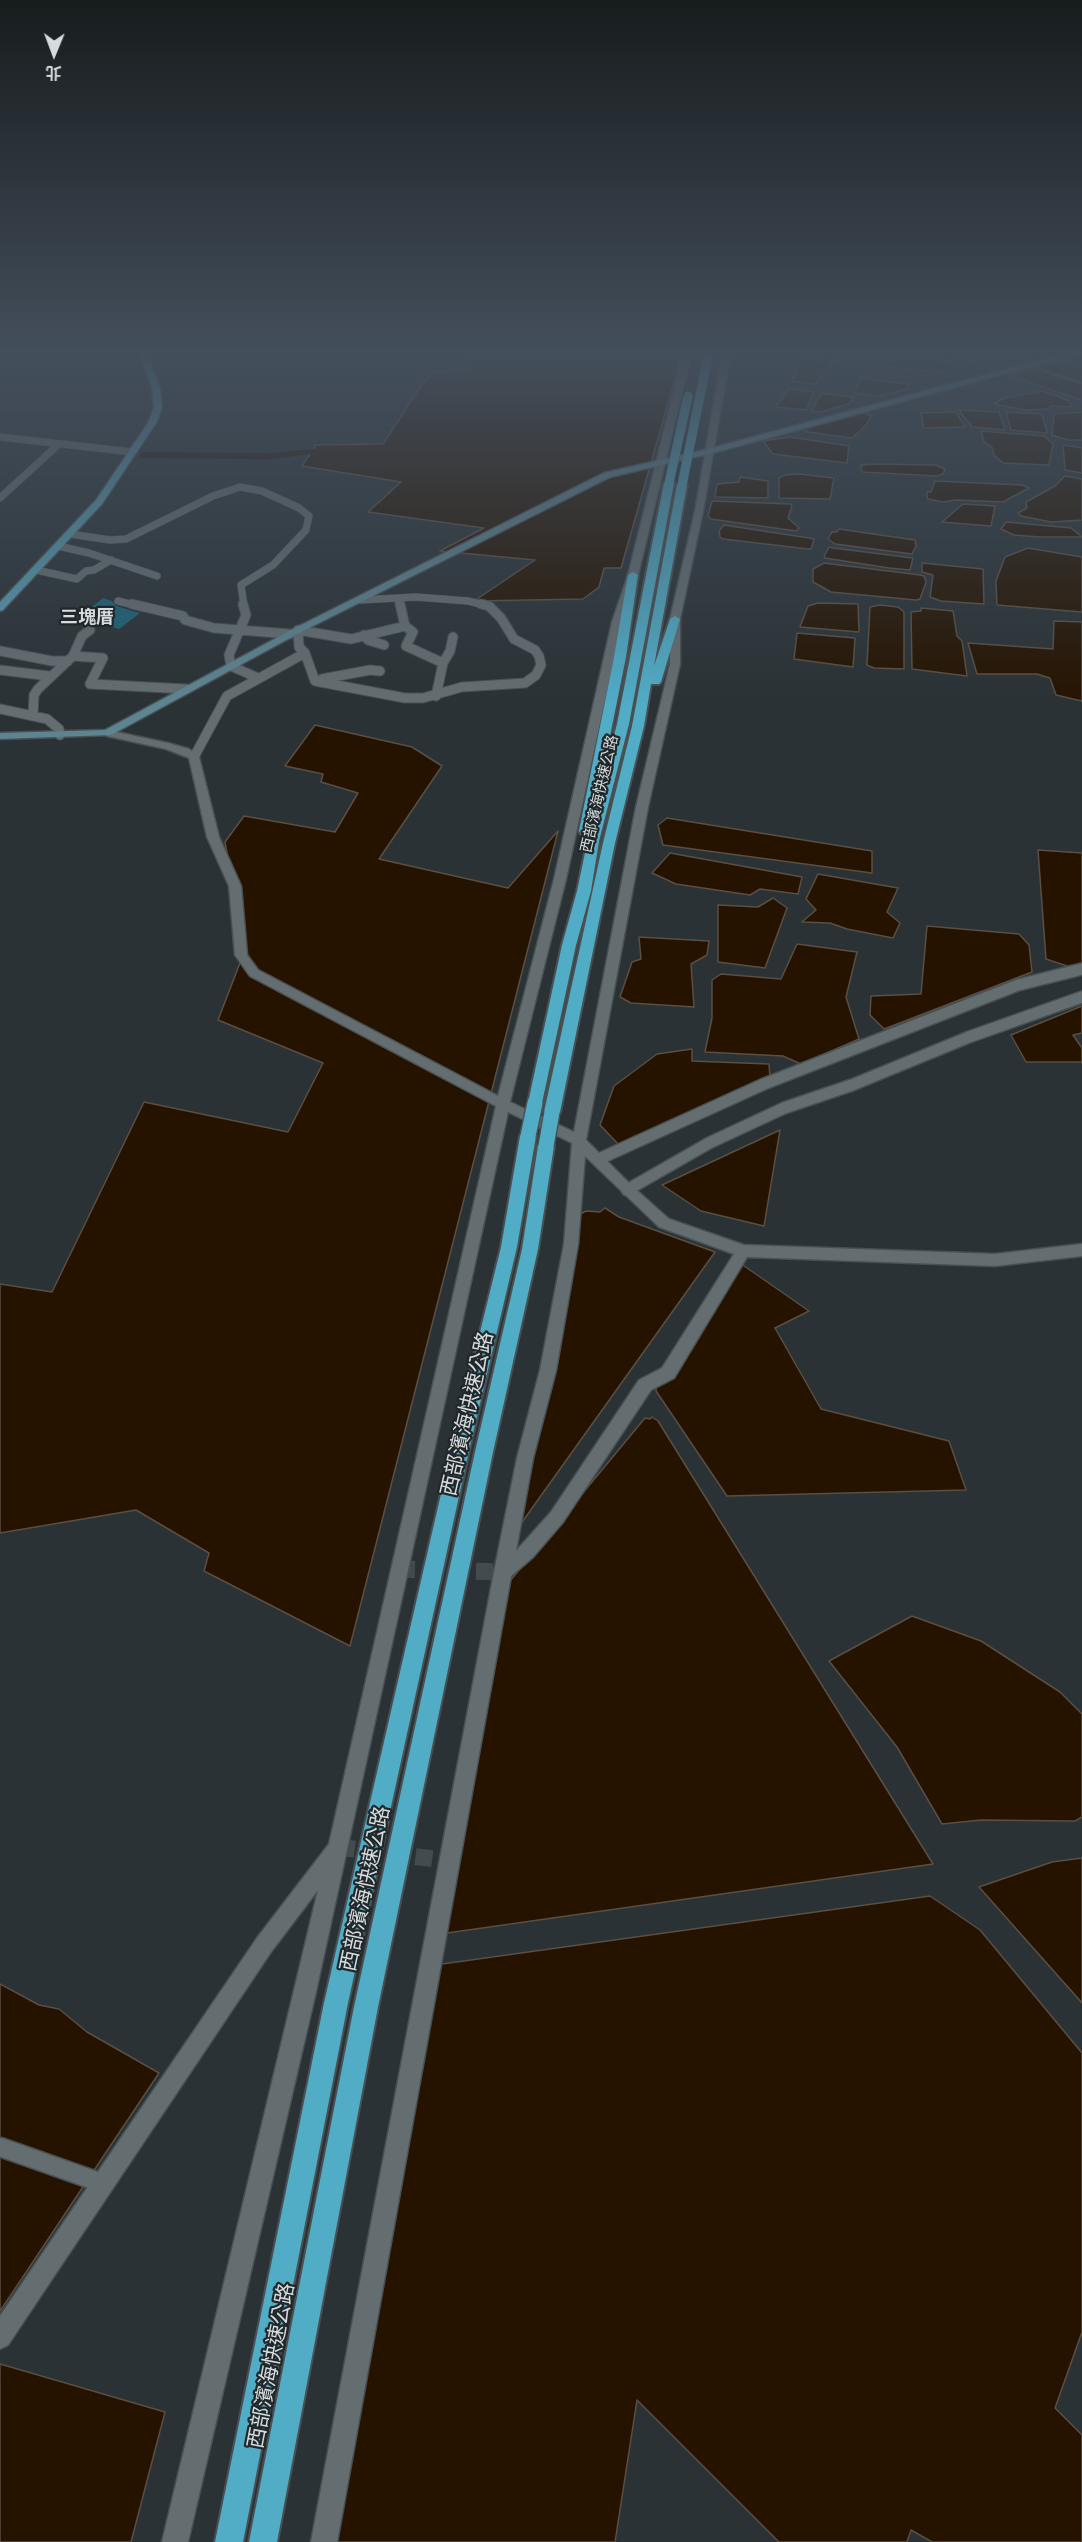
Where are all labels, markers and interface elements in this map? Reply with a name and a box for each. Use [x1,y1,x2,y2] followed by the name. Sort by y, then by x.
[24,24,84,84] north arrow
[46,63,62,82] text: 北
[60,607,114,629] district label: 三塊厝
[578,734,622,854] street label: 西部濱海快速公路
[437,1329,499,1499] street label: 西部濱海快速公路
[336,1804,396,1974] street label: 西部濱海快速公路
[244,2281,300,2451] street label: 西部濱海快速公路

